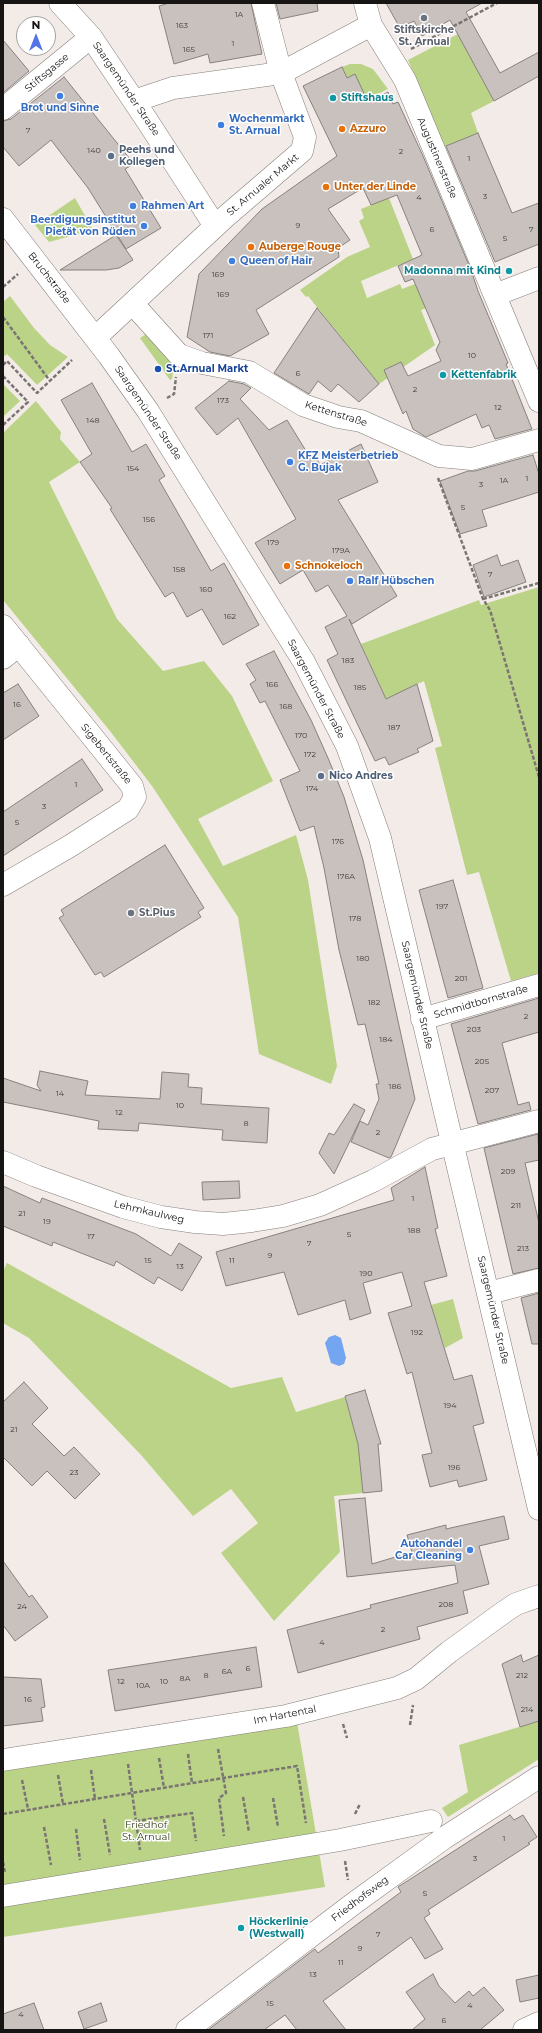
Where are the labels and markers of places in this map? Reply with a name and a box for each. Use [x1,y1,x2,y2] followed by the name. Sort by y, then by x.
[419,13,429,23] marker: Stiftskirche St. Arnual
[394,24,454,48] place label: Stiftskirche St. Arnual
[55,91,65,101] marker: Brot und Sinne
[341,92,394,104] place label: Stiftshaus
[328,93,338,103] marker: Stiftshaus
[21,102,99,114] place label: Brot und Sinne
[229,113,305,136] place label: Wochenmarkt St. Arnual
[216,120,226,130] marker: Wochenmarkt St. Arnual
[350,123,386,135] place label: Azzuro
[337,124,347,134] marker: Azzuro
[119,144,175,168] place label: Peehs und Kollegen
[106,151,116,161] marker: Peehs und Kollegen
[334,181,416,193] place label: Unter der Linde
[321,182,331,192] marker: Unter der Linde
[141,200,204,212] place label: Rahmen Art
[128,201,138,211] marker: Rahmen Art
[30,214,136,238] place label: Beerdigungsinstitut Pietät von Rüden
[139,221,149,231] marker: Beerdigungsinstitut Pietät von Rüden
[259,241,341,253] place label: Auberge Rouge
[246,242,256,252] marker: Auberge Rouge
[240,255,312,267] place label: Queen of Hair
[227,256,237,266] marker: Queen of Hair
[404,265,501,277] place label: Madonna mit Kind
[504,266,514,276] marker: Madonna mit Kind
[166,363,248,375] place label: St.Arnual Markt
[153,364,163,374] marker: St.Arnual Markt
[451,369,517,381] place label: Kettenfabrik
[438,370,448,380] marker: Kettenfabrik
[298,450,398,474] place label: KFZ Meisterbetrieb G. Bujak
[285,457,295,467] marker: KFZ Meisterbetrieb G. Bujak
[295,560,363,572] place label: Schnokeloch
[282,561,292,571] marker: Schnokeloch
[358,575,434,587] place label: Ralf Hübschen
[345,576,355,586] marker: Ralf Hübschen
[329,770,393,782] place label: Nico Andres
[316,771,326,781] marker: Nico Andres
[139,907,175,919] place label: St.Pius
[126,908,136,918] marker: St.Pius
[395,1538,462,1562] place label: Autohandel Car Cleaning
[465,1545,475,1555] marker: Autohandel Car Cleaning
[249,1916,309,1940] place label: Höckerlinie (Westwall)
[236,1923,246,1933] marker: Höckerlinie (Westwall)

